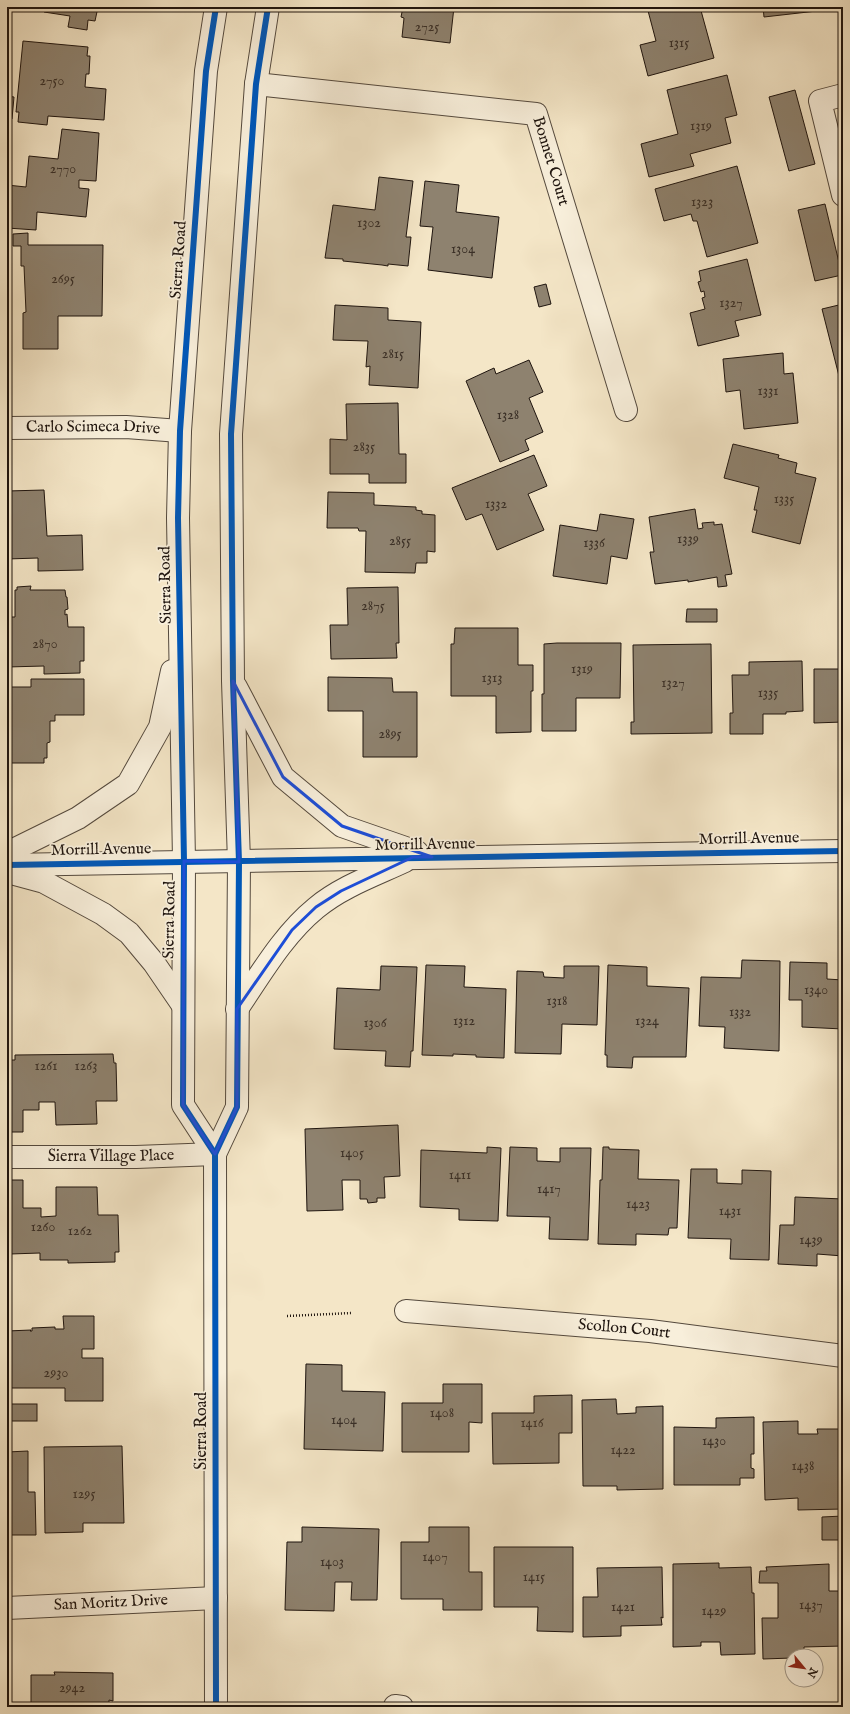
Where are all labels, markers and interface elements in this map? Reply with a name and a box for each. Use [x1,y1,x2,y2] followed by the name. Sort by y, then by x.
[415,18,439,36] house number: 2725
[669,34,689,52] house number: 1315
[40,72,65,90] house number: 2750
[527,114,574,209] street label: Bonnet Court
[690,117,712,135] house number: 1319
[50,160,76,178] house number: 2770
[691,193,713,211] house number: 1323
[357,214,381,232] house number: 1302
[166,220,192,300] street label: Sierra Road
[451,240,475,258] house number: 1304
[51,270,75,288] house number: 2695
[719,294,743,312] house number: 1327
[382,345,404,363] house number: 2815
[758,382,778,400] house number: 1331
[497,406,519,424] house number: 1328
[26,417,161,439] street label: Carlo Scimeca Drive
[353,438,375,456] house number: 2835
[774,490,794,508] house number: 1335
[485,495,508,513] house number: 1332
[677,530,699,548] house number: 1339
[389,532,411,550] house number: 2855
[583,534,606,552] house number: 1336
[155,545,177,624] street label: Sierra Road
[361,597,385,615] house number: 2875
[32,635,58,653] house number: 2870
[571,660,593,678] house number: 1319
[482,669,502,687] house number: 1313
[661,674,685,692] house number: 1327
[758,684,778,702] house number: 1335
[378,725,402,743] house number: 2895
[699,828,799,850] street label: Morrill Avenue
[375,834,475,856] street label: Morrill Avenue
[51,839,151,861] street label: Morrill Avenue
[159,880,181,959] street label: Sierra Road
[804,981,828,999] house number: 1340
[546,992,568,1010] house number: 1318
[729,1003,752,1021] house number: 1332
[453,1012,476,1030] house number: 1312
[635,1012,659,1030] house number: 1324
[363,1014,388,1032] house number: 1306
[35,1057,57,1075] house number: 1261
[75,1057,97,1075] house number: 1263
[340,1144,364,1162] house number: 1405
[48,1146,175,1167] street label: Sierra Village Place
[449,1166,471,1184] house number: 1411
[537,1180,561,1198] house number: 1417
[626,1195,650,1213] house number: 1423
[719,1202,741,1220] house number: 1431
[31,1218,55,1236] house number: 1260
[68,1222,93,1240] house number: 1262
[799,1231,823,1249] house number: 1439
[577,1315,672,1344] street label: Scollon Court
[44,1364,69,1382] house number: 2930
[192,1391,212,1470] street label: Sierra Road
[430,1404,454,1422] house number: 1408
[331,1411,357,1429] house number: 1404
[520,1414,545,1432] house number: 1416
[702,1432,726,1450] house number: 1430
[610,1441,636,1459] house number: 1422
[792,1457,814,1475] house number: 1438
[73,1485,95,1503] house number: 1295
[422,1548,448,1566] house number: 1407
[320,1553,344,1571] house number: 1403
[523,1568,545,1586] house number: 1415
[53,1590,169,1616] street label: San Moritz Drive
[799,1596,823,1614] house number: 1437
[611,1598,635,1616] house number: 1421
[702,1602,726,1620] house number: 1429
[784,1648,824,1688] north arrow
[803,1664,821,1680] text: N
[59,1679,85,1697] house number: 2942

